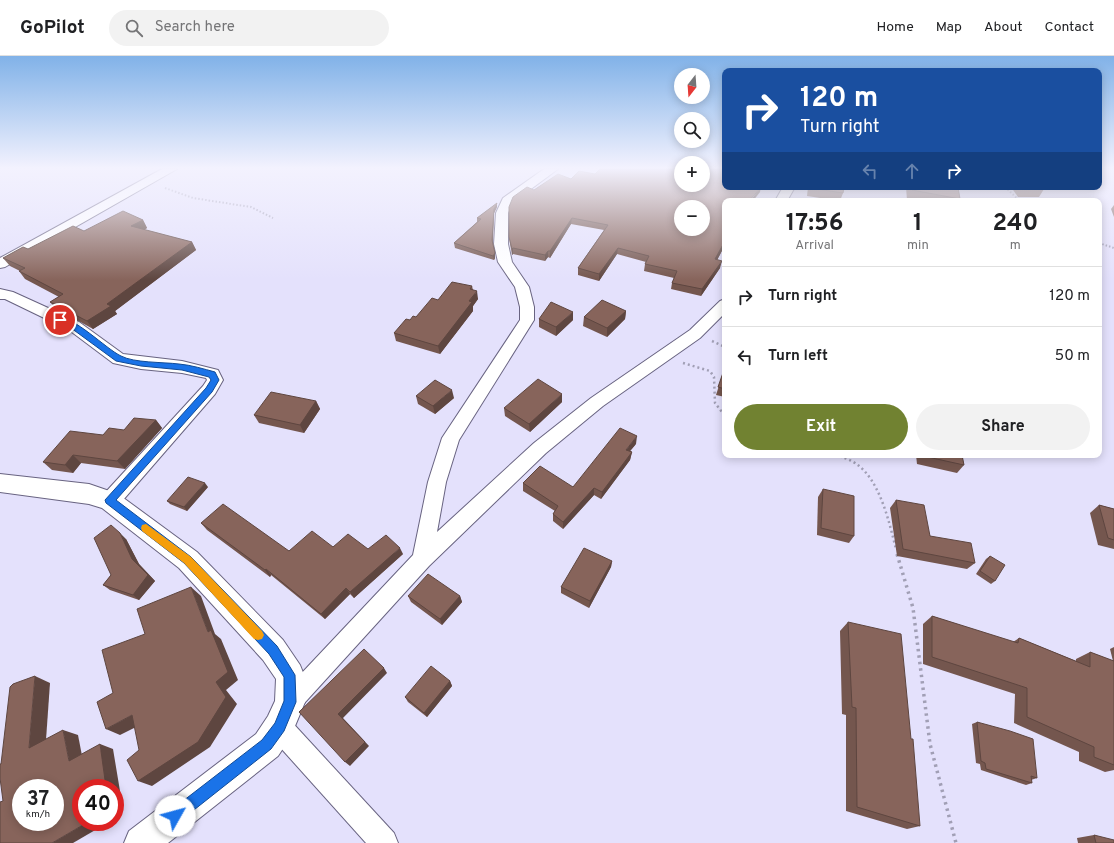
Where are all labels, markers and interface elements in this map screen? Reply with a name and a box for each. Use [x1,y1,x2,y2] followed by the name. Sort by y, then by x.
[109,10,389,46] search box
[20,16,85,40] text: GoPilot
[123,17,145,39] icon: search
[155,18,235,37] text: Search here
[877,19,914,36] text: Home
[936,19,962,36] text: Map
[984,19,1023,36] text: About
[1045,19,1094,36] text: Contact
[674,68,710,104] north arrow
[674,68,710,236] map controls
[800,81,878,117] text: 120 m
[734,84,786,136] icon: right
[674,112,710,148] button: search
[800,116,880,139] text: Turn right
[674,156,710,192] button: +
[859,160,881,182] icon: left
[901,160,923,182] icon: ahead
[943,160,965,182] icon: right
[674,200,710,236] button: −
[786,209,843,239] text: 17:56
[913,209,923,239] text: 1
[992,209,1038,239] text: 240
[795,238,834,254] text: Arrival
[907,238,929,254] text: min
[1010,238,1021,254] text: m
[734,286,756,308] icon: right
[768,287,837,306] text: Turn right
[1049,287,1090,306] text: 120 m
[43,303,77,337] pin
[49,309,71,331] icon: arrive
[734,346,756,368] icon: left
[768,347,828,366] text: Turn left
[1055,347,1090,366] text: 50 m
[734,404,908,450] button: Exit
[916,404,1090,450] button: Share
[72,779,124,831] speed limit sign: 40
[27,787,49,813] text: 37
[154,795,196,837] position arrow
[26,808,50,821] text: km/h

